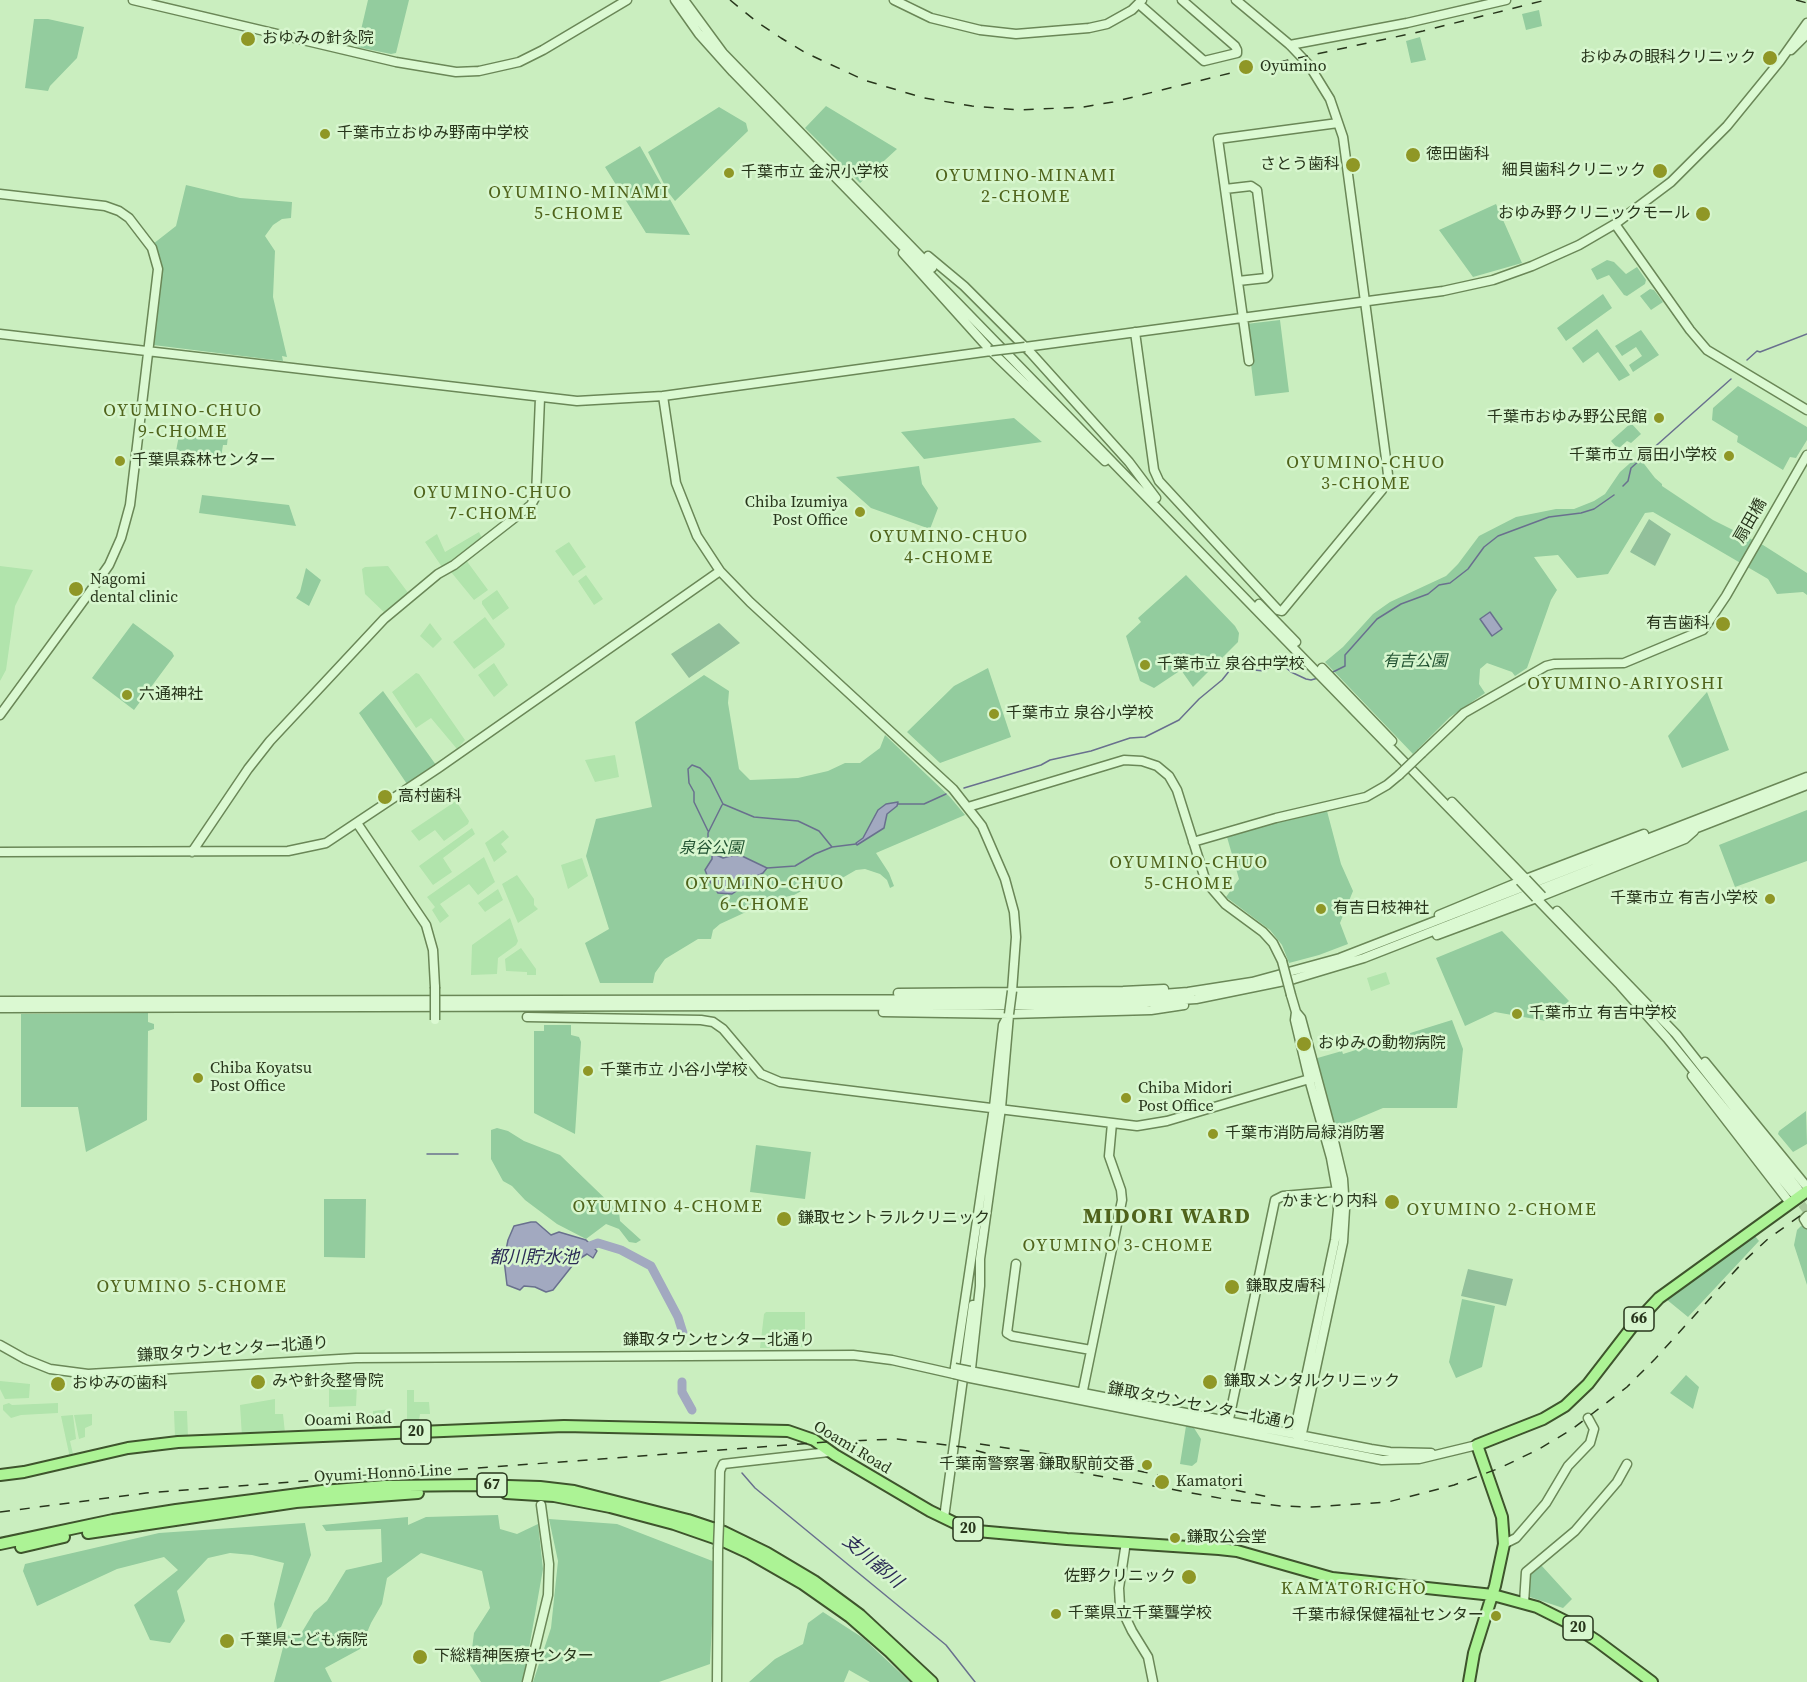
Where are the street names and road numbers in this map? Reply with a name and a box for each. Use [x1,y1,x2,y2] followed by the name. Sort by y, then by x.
[1731,495,1771,547] street label: 扇田橋
[1624,1307,1654,1331] road number: 66
[623,1331,815,1351] street label: 鎌取タウンセンター北通り
[137,1334,329,1366] street label: 鎌取タウンセンター北通り
[1106,1379,1298,1435] street label: 鎌取タウンセンター北通り
[304,1409,392,1431] street label: Ooami Road
[810,1417,894,1479] street label: Ooami Road
[401,1420,431,1444] road number: 20
[314,1461,452,1487] street label: Oyumi-Honnō Line
[477,1473,507,1497] road number: 67
[953,1517,983,1541] road number: 20
[1563,1616,1593,1640] road number: 20

